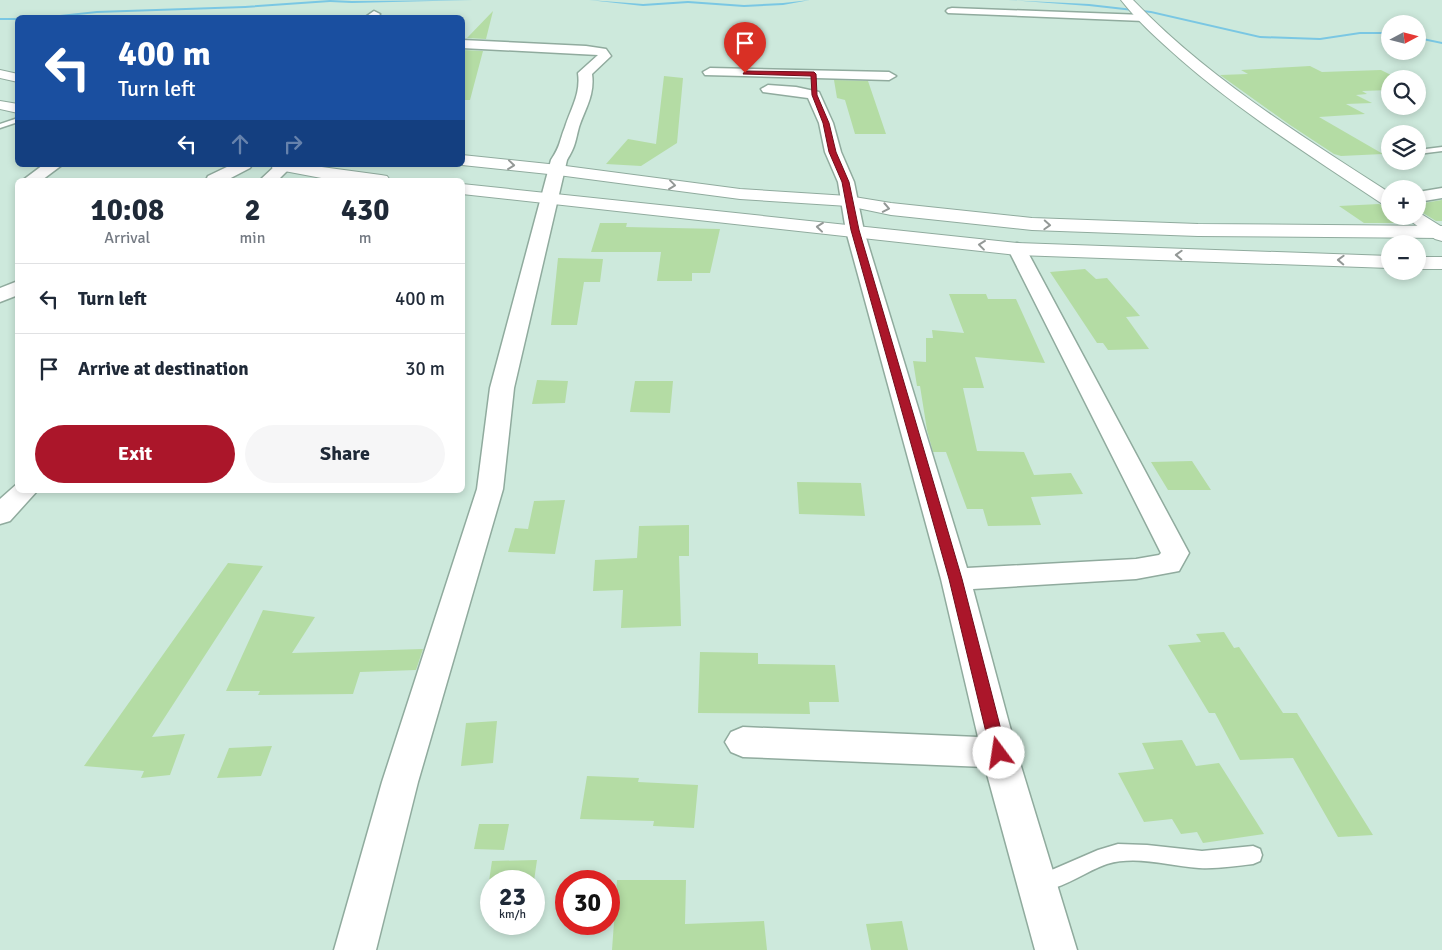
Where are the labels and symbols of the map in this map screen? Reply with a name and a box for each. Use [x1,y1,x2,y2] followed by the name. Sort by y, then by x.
[1381,15,1426,60] north arrow
[724,22,766,73] pin
[507,159,515,170] one-way arrow
[669,179,677,190] one-way arrow
[881,203,890,213] one-way arrow
[1044,219,1052,230] one-way arrow
[816,222,824,233] one-way arrow
[977,240,985,251] one-way arrow
[1175,250,1183,261] one-way arrow
[1337,255,1345,266] one-way arrow
[972,726,1024,778] position arrow
[555,870,620,935] speed limit sign: 30

